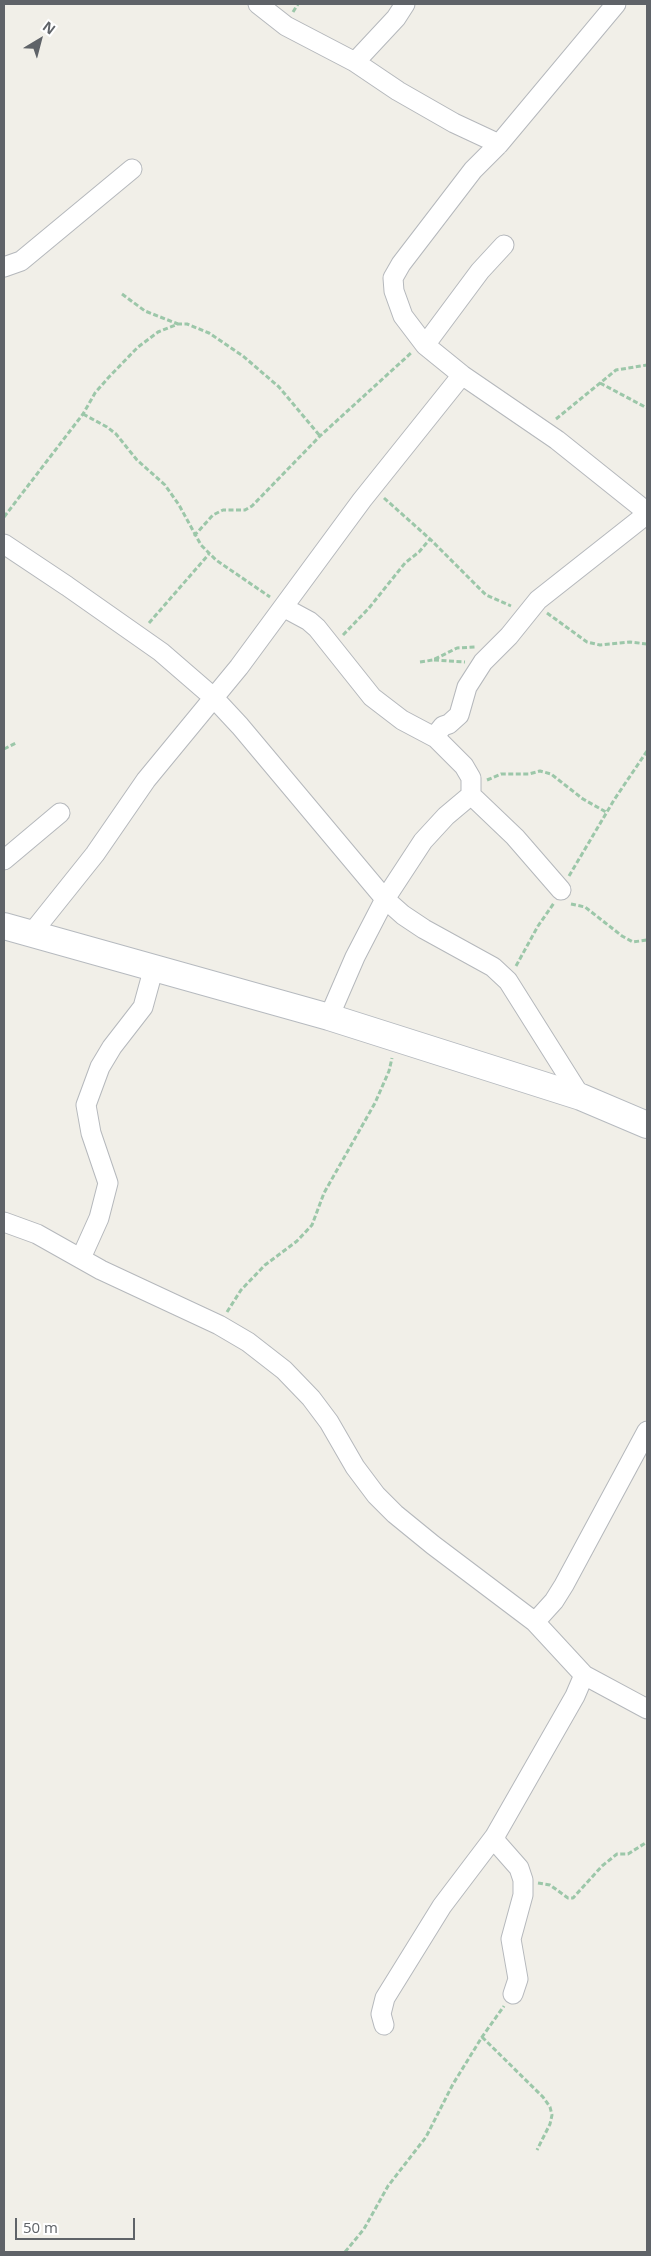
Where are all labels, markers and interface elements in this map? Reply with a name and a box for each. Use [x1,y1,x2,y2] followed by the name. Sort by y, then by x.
[15,15,65,65] north arrow
[39,17,60,39] text: N
[18,2208,138,2240] scale bar
[23,2217,58,2237] text: 50 m

